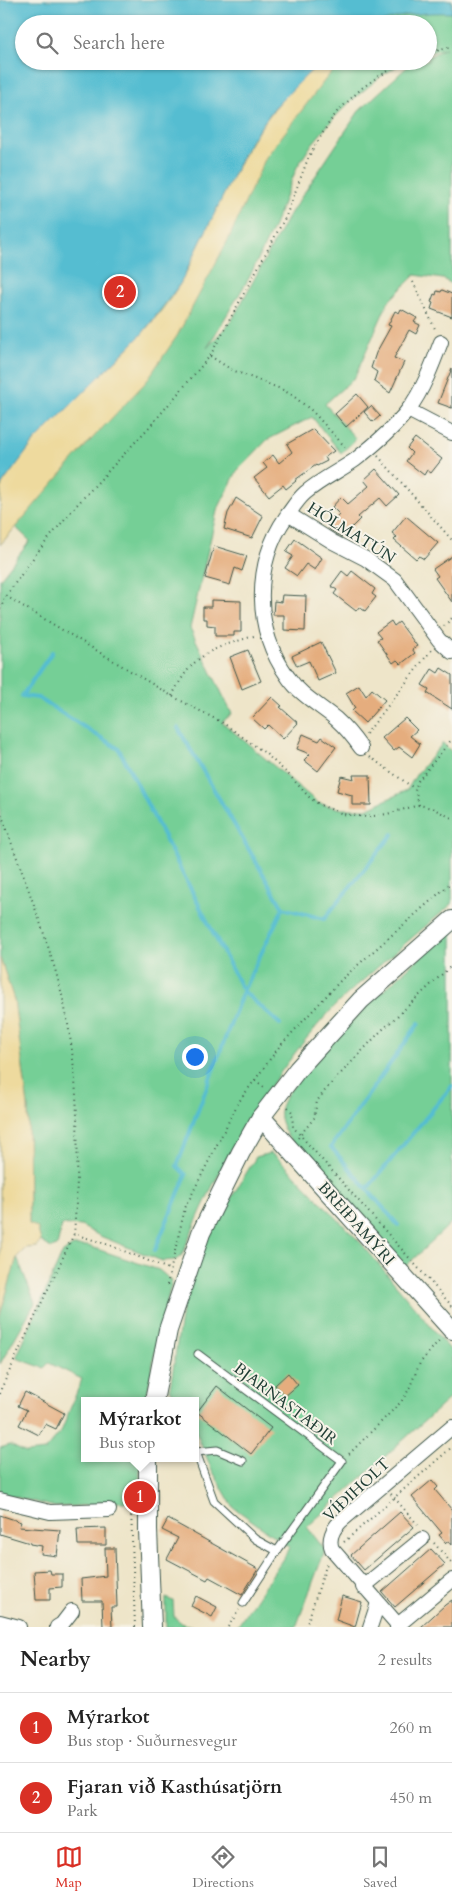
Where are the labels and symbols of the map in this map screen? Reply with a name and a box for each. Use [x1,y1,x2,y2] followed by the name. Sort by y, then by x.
[104,273,136,311] pin: 2
[303,497,400,569] street label: HÓLMATÚN
[182,1044,208,1070] your location
[313,1177,400,1270] street label: BREIÐAMÝRI
[229,1358,342,1450] street label: BJARNASTAÐIR
[318,1453,395,1527] street label: VÍÐIHOLT
[124,1478,156,1516] pin: 1

